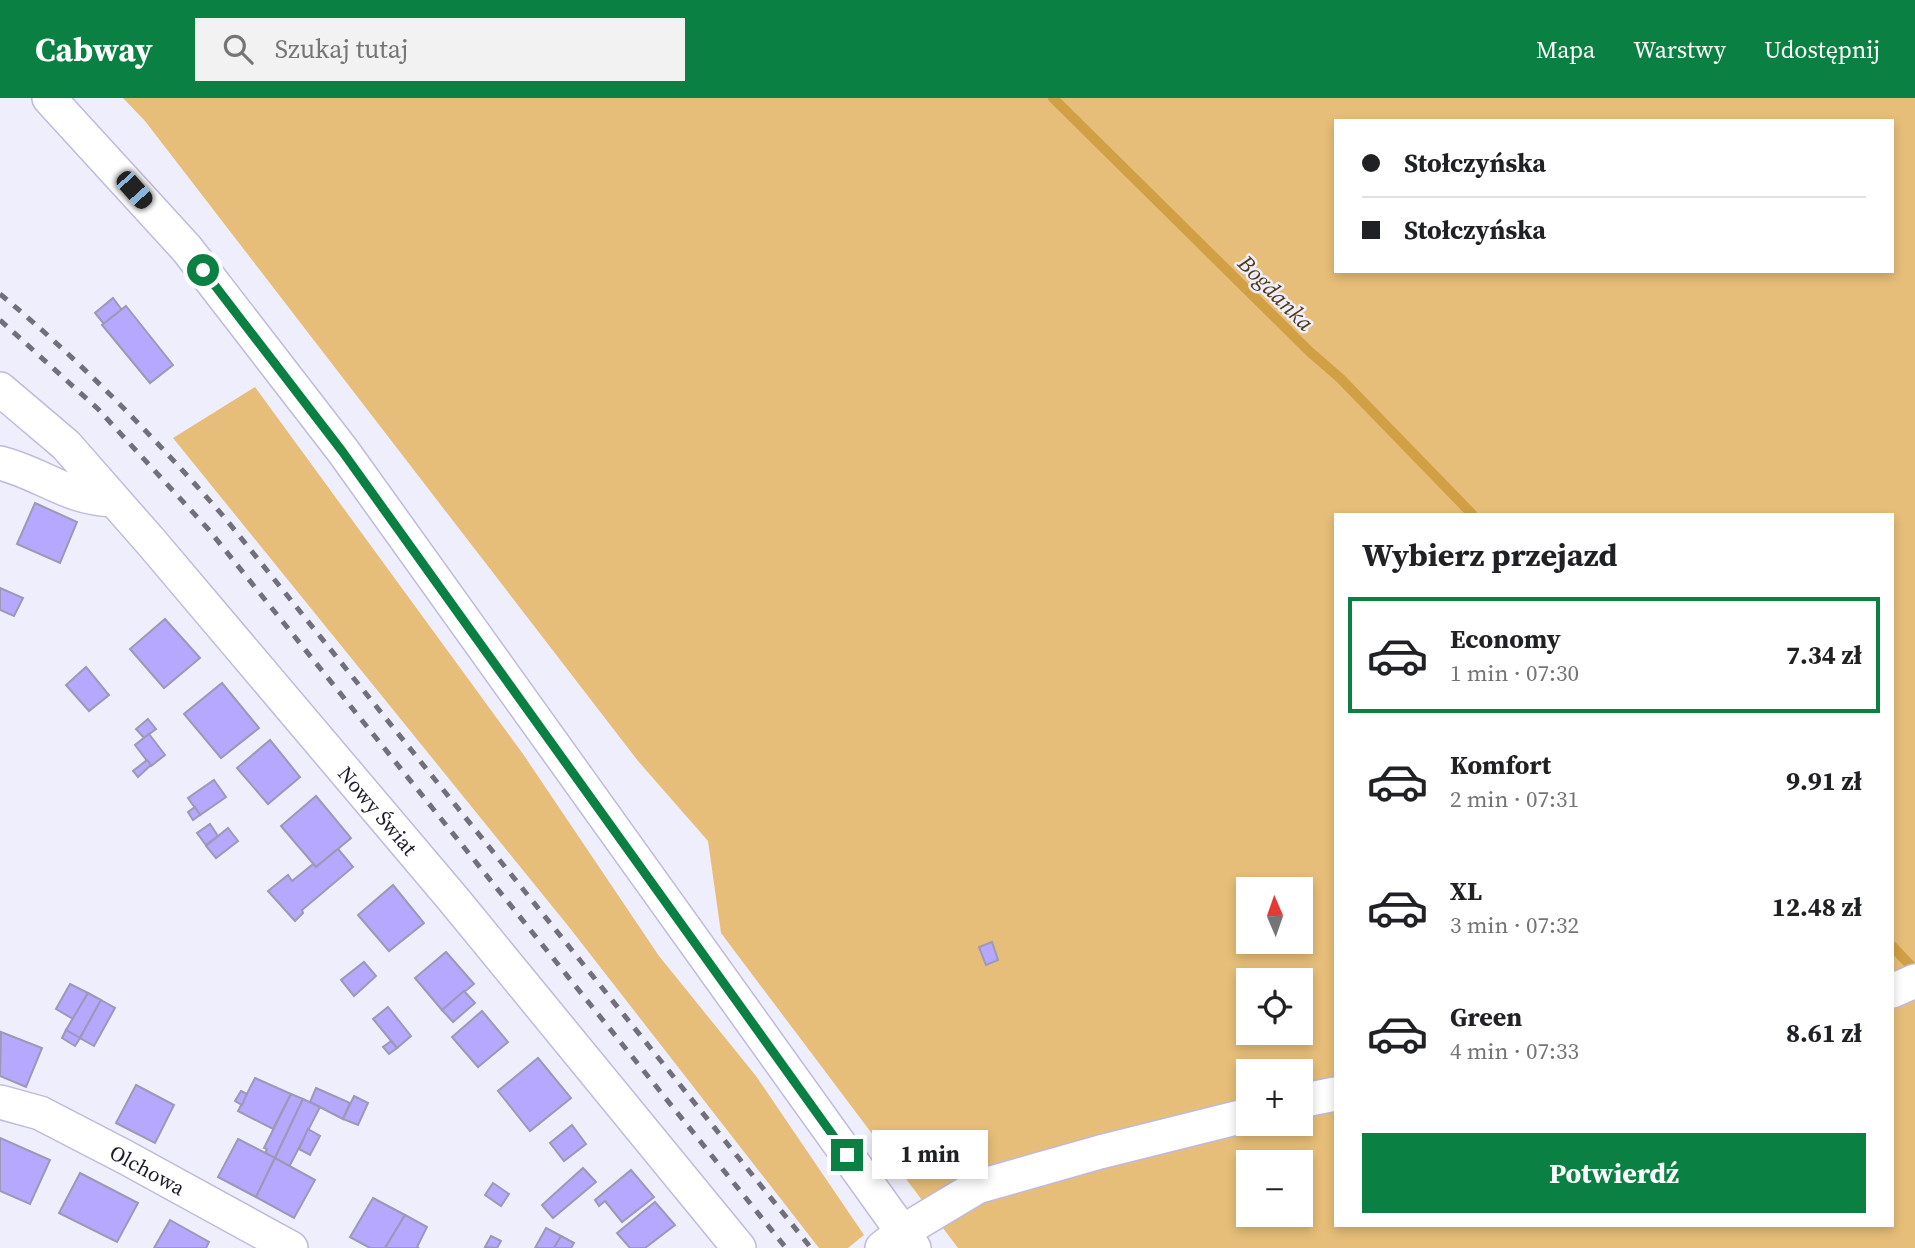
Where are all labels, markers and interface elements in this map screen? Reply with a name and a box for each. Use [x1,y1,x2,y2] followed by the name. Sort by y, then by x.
[195,18,685,81] search box
[35,27,153,72] text: Cabway
[219,30,257,68] icon: search
[275,31,408,67] text: Szukaj tutaj
[1536,33,1595,66] text: Mapa
[1633,33,1726,66] text: Warstwy
[1764,33,1880,66] text: Udostępnij
[1404,145,1546,181] text: Stołczyńska
[113,167,156,213] car
[1404,212,1546,248] text: Stołczyńska
[1230,247,1321,338] water label: Bogdanka
[187,254,219,286] route start
[1362,533,1618,577] text: Wybierz przejazd
[1450,621,1561,657] text: Economy
[1366,624,1429,687] icon: car
[1786,637,1862,673] text: 7.34 zł
[1450,657,1579,689] text: 1 min · 07:30
[1450,747,1551,783] text: Komfort
[1366,750,1429,813] icon: car
[332,759,424,861] street label: Nowy Świat
[1786,763,1862,799] text: 9.91 zł
[1450,783,1579,815] text: 2 min · 07:31
[1450,873,1482,909] text: XL
[1366,876,1429,939] icon: car
[1236,877,1312,954] north arrow
[1236,877,1313,1227] map controls
[1772,889,1862,925] text: 12.48 zł
[1450,909,1579,941] text: 3 min · 07:32
[1236,968,1313,1045] button: locate
[1450,999,1522,1035] text: Green
[1366,1002,1429,1065] icon: car
[1786,1015,1862,1051] text: 8.61 zł
[1450,1035,1579,1067] text: 4 min · 07:33
[1236,1059,1313,1136] button: +
[872,1130,987,1180] callout: 1 min
[1362,1133,1866,1213] button: Potwierdź
[105,1137,191,1202] street label: Olchowa
[900,1138,960,1170] text: 1 min
[831,1139,863,1171] route end
[1236,1150,1313,1227] button: −

